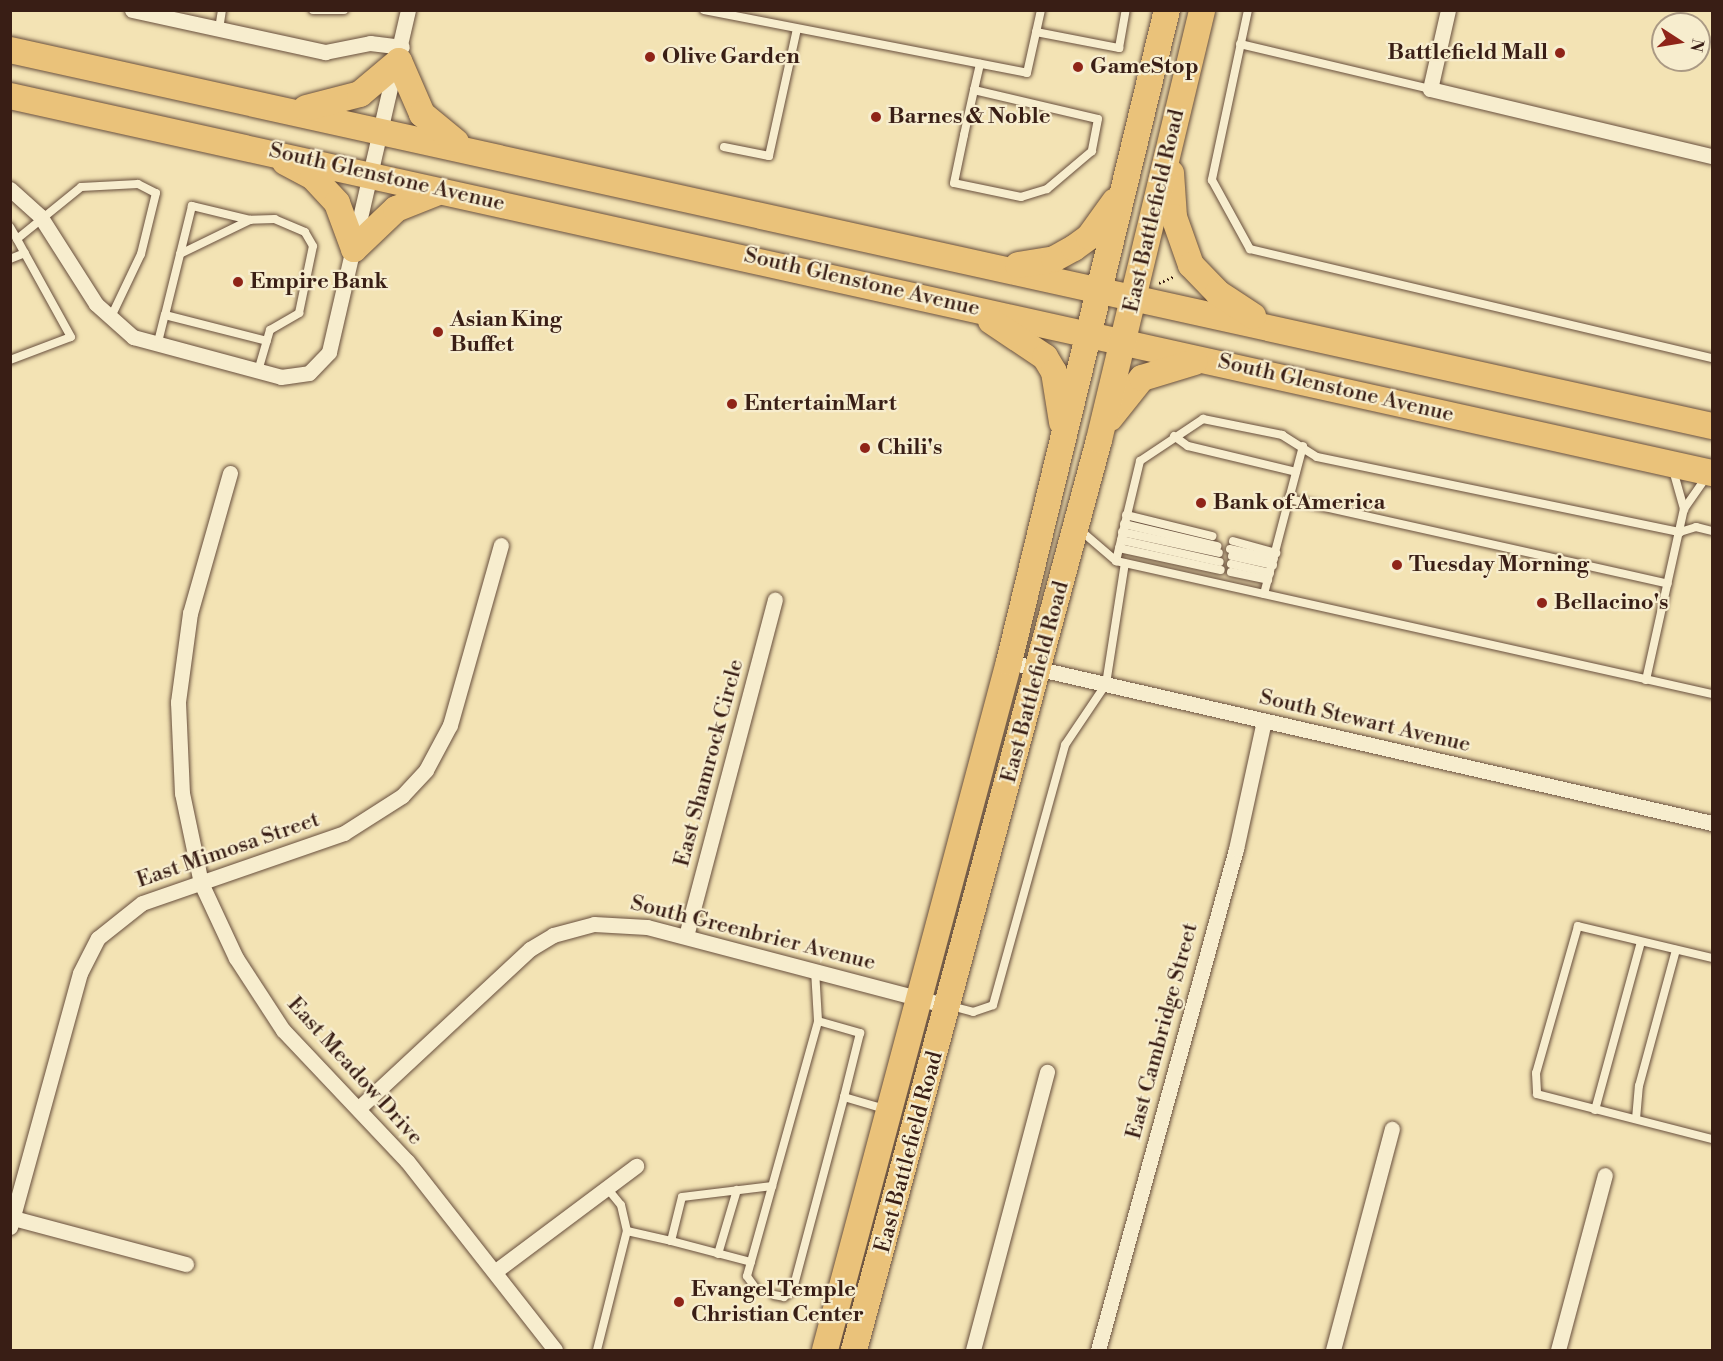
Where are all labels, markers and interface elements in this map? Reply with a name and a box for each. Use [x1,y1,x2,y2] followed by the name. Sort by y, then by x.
[1651,12,1711,72] north arrow
[1686,37,1708,54] text: N
[1388,40,1548,66] place label: Battlefield Mall
[662,44,800,70] place label: Olive Garden
[1553,46,1567,60] marker: Battlefield Mall
[643,50,657,64] marker: Olive Garden
[1090,54,1199,80] place label: GameStop
[1071,60,1085,74] marker: GameStop
[888,104,1051,130] place label: Barnes & Noble
[1118,107,1190,315] street label: East Battlefield Road
[869,110,883,124] marker: Barnes & Noble
[267,137,507,217] street label: South Glenstone Avenue
[742,242,982,322] street label: South Glenstone Avenue
[250,269,388,295] place label: Empire Bank
[231,275,245,289] marker: Empire Bank
[450,306,562,358] place label: Asian King Buffet
[431,325,445,339] marker: Asian King Buffet
[1216,348,1456,428] street label: South Glenstone Avenue
[744,391,897,417] place label: EntertainMart
[725,397,739,411] marker: EntertainMart
[877,435,942,461] place label: Chili's
[858,441,872,455] marker: Chili's
[1213,490,1385,516] place label: Bank of America
[1194,496,1208,510] marker: Bank of America
[1409,552,1589,578] place label: Tuesday Morning
[1390,558,1404,572] marker: Tuesday Morning
[995,578,1075,786] street label: East Battlefield Road
[1554,590,1668,616] place label: Bellacino's
[1535,596,1549,610] marker: Bellacino's
[669,656,749,870] street label: East Shamrock Circle
[1257,684,1473,758] street label: South Stewart Avenue
[133,806,323,894] street label: East Mimosa Street
[628,890,878,976] street label: South Greenbrier Avenue
[1120,920,1204,1142] street label: East Cambridge Street
[282,991,428,1151] street label: East Meadow Drive
[869,1048,949,1256] street label: East Battlefield Road
[691,1276,864,1328] place label: Evangel Temple Christian Center
[672,1295,686,1309] marker: Evangel Temple Christian Center

